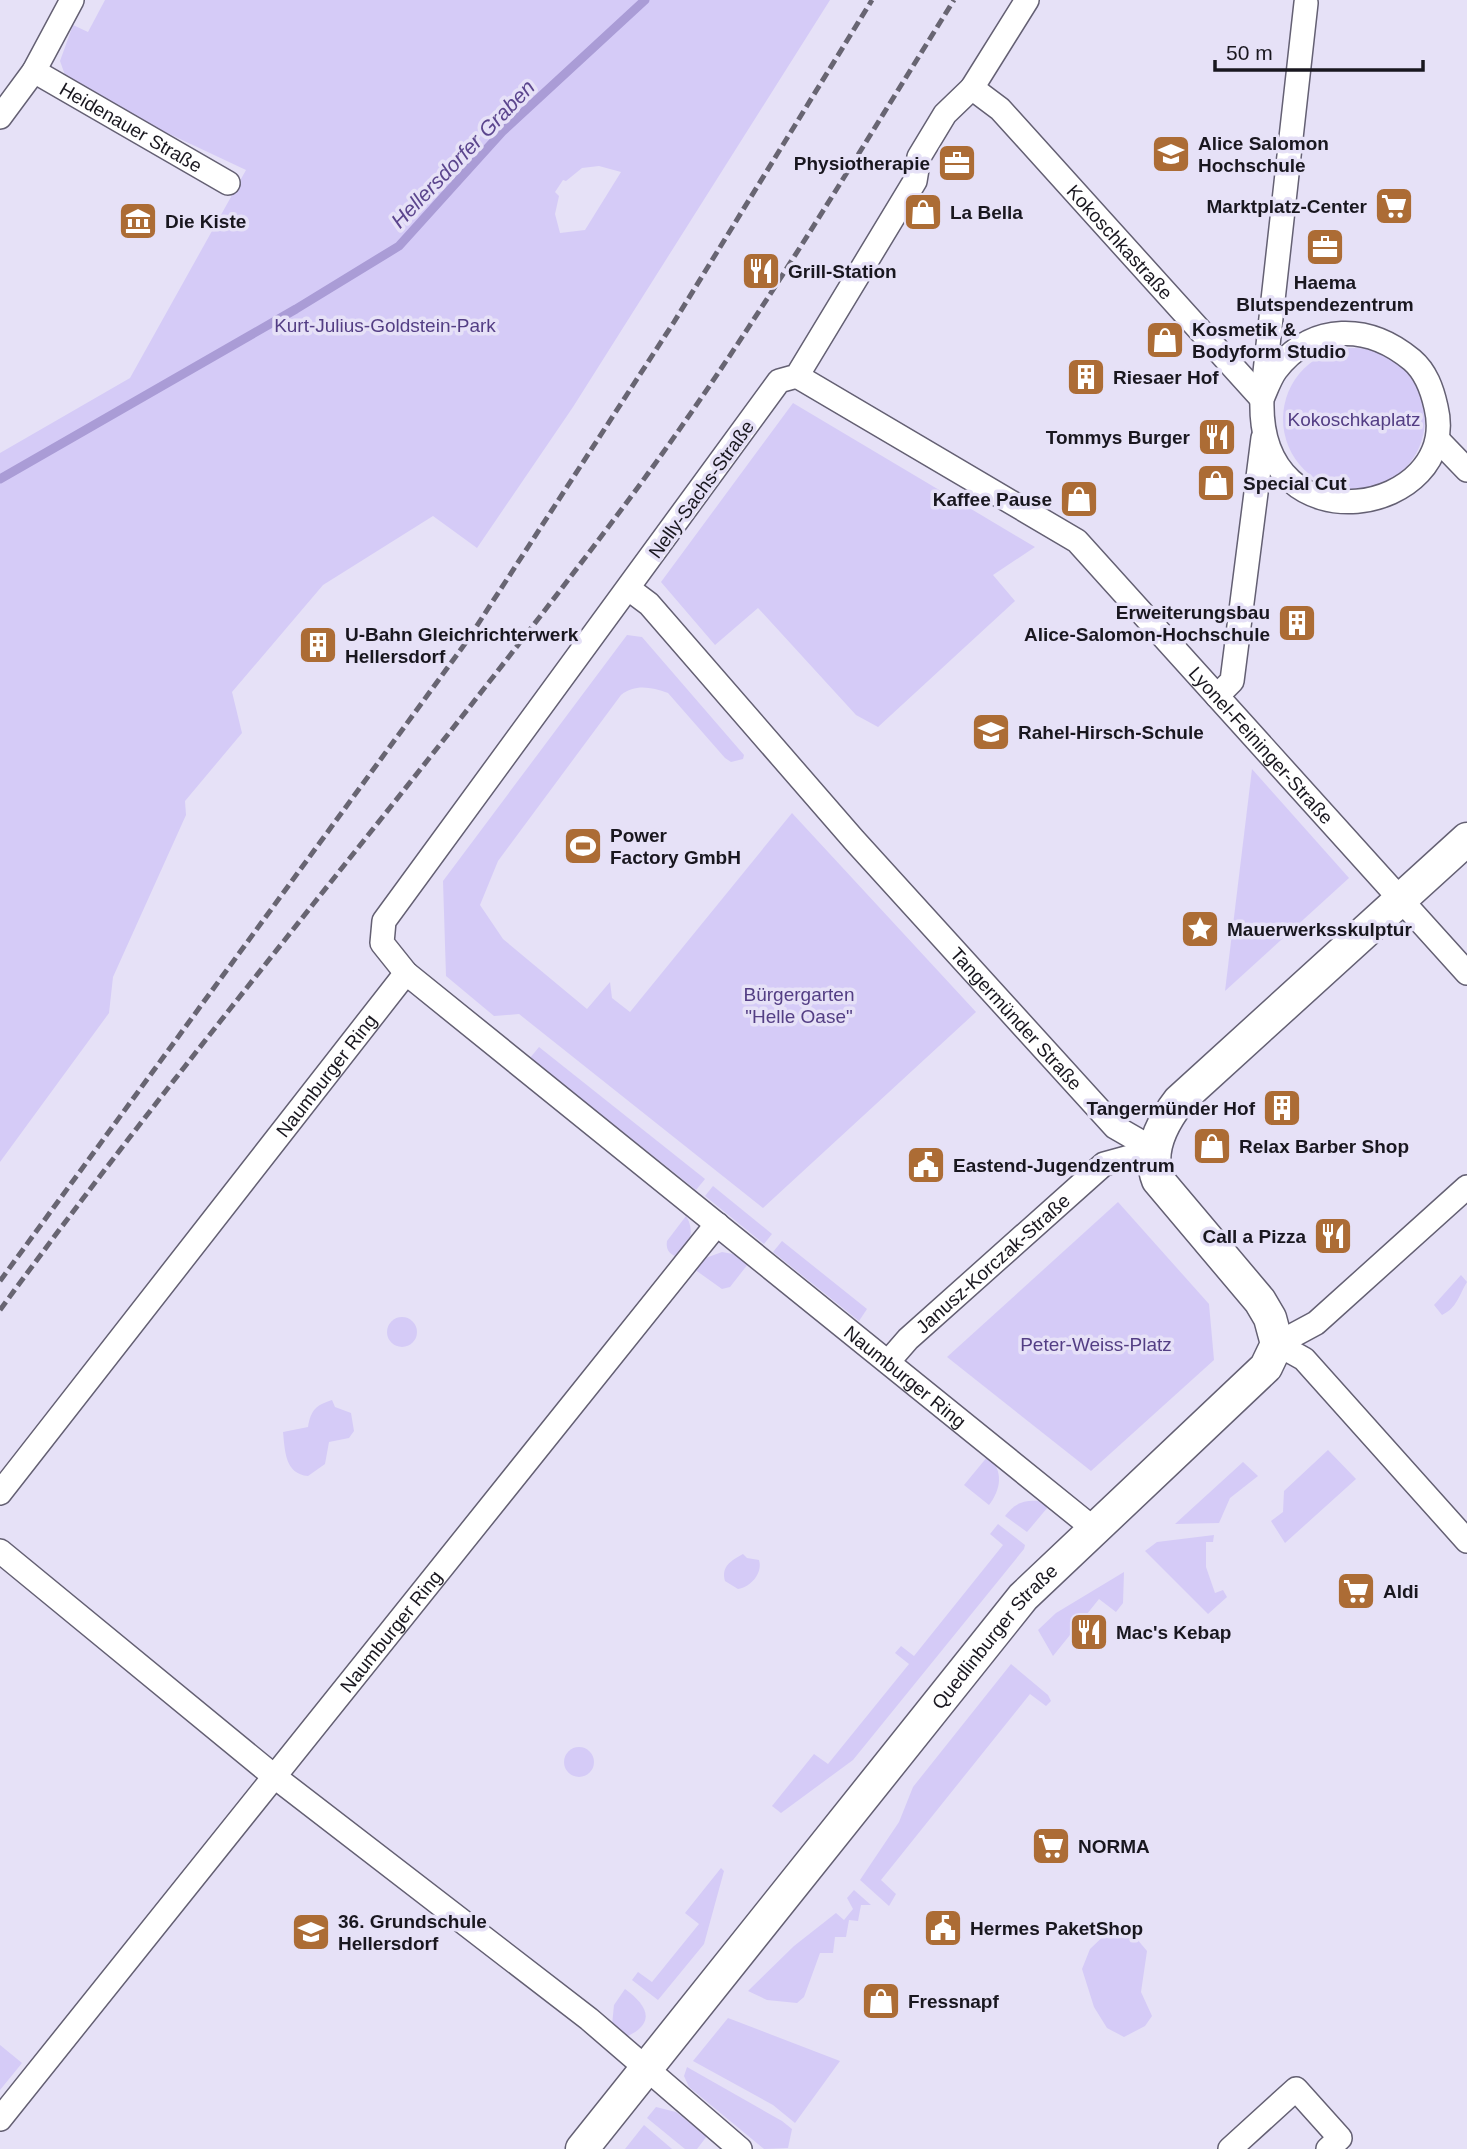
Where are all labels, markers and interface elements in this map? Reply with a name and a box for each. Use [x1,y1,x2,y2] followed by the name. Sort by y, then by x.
[1215,28,1423,72] scale bar
[1226,41,1273,64] text: 50 m
[386,75,539,232] water label: Hellersdorfer Graben
[56,78,206,177] street label: Heidenauer Straße
[1150,133,1192,175] school or university icon: Alice Salomon Hochschule
[1198,133,1329,176] place label: Alice Salomon Hochschule
[936,142,978,184] office icon: Physiotherapie
[794,153,930,174] place label: Physiotherapie
[1063,181,1177,304] street label: Kokoschkastraße
[1373,185,1415,227] supermarket icon: Marktplatz-Center
[902,191,944,233] shop icon: La Bella
[1207,196,1368,217] place label: Marktplatz-Center
[117,200,159,242] museum icon: Die Kiste
[950,202,1023,223] place label: La Bella
[165,211,246,232] place label: Die Kiste
[1304,226,1346,268] office icon: Haema Blutspendezentrum
[740,250,782,292] restaurant icon: Grill-Station
[788,261,897,282] place label: Grill-Station
[1236,272,1414,315] place label: Haema Blutspendezentrum
[274,315,496,336] park label: Kurt-Julius-Goldstein-Park
[1144,319,1186,361] shop icon: Kosmetik & Bodyform Studio
[1192,319,1346,362] place label: Kosmetik & Bodyform Studio
[1065,356,1107,398] building icon: Riesaer Hof
[1113,367,1219,388] place label: Riesaer Hof
[1287,409,1421,430] park label: Kokoschkaplatz
[645,416,758,562] street label: Nelly-Sachs-Straße
[1196,416,1238,458] restaurant icon: Tommys Burger
[1046,427,1191,448] place label: Tommys Burger
[1195,462,1237,504] shop icon: Special Cut
[1243,473,1347,494] place label: Special Cut
[1058,478,1100,520] shop icon: Kaffee Pause
[933,489,1052,510] place label: Kaffee Pause
[1024,602,1270,645] place label: Erweiterungsbau Alice-Salomon-Hochschule
[1276,602,1318,644] building icon: Erweiterungsbau Alice-Salomon-Hochschule
[297,624,339,666] building icon: U-Bahn Gleichrichterwerk Hellersdorf
[345,624,579,667] place label: U-Bahn Gleichrichterwerk Hellersdorf
[1185,663,1337,828] street label: Lyonel-Feininger-Straße
[970,711,1012,753] school or university icon: Rahel-Hirsch-Schule
[1018,722,1204,743] place label: Rahel-Hirsch-Schule
[562,825,604,867] sports icon: Power Factory GmbH
[610,825,741,868] place label: Power Factory GmbH
[1179,908,1221,950] place icon: Mauerwerksskulptur
[1227,919,1412,940] place label: Mauerwerksskulptur
[946,943,1086,1094] street label: Tangermünder Straße
[744,984,854,1027] park label: Bürgergarten "Helle Oase"
[272,1010,381,1141] street label: Naumburger Ring
[1261,1087,1303,1129] building icon: Tangermünder Hof
[1086,1098,1256,1119] place label: Tangermünder Hof
[1191,1125,1233,1167] shop icon: Relax Barber Shop
[1239,1136,1409,1157] place label: Relax Barber Shop
[905,1144,947,1186] public building icon: Eastend-Jugendzentrum
[953,1155,1175,1176] place label: Eastend-Jugendzentrum
[912,1190,1074,1338] street label: Janusz-Korczak-Straße
[1312,1215,1354,1257] restaurant icon: Call a Pizza
[1203,1226,1306,1247] place label: Call a Pizza
[840,1322,970,1432] street label: Naumburger Ring
[1020,1334,1172,1355] park label: Peter-Weiss-Platz
[928,1560,1062,1713] street label: Quedlinburger Straße
[336,1566,446,1697] street label: Naumburger Ring
[1335,1570,1377,1612] supermarket icon: Aldi
[1383,1581,1419,1602] place label: Aldi
[1068,1611,1110,1653] restaurant icon: Mac's Kebap
[1116,1622,1231,1643] place label: Mac's Kebap
[1030,1825,1072,1867] supermarket icon: NORMA
[1078,1836,1150,1857] place label: NORMA
[922,1907,964,1949] public building icon: Hermes PaketShop
[290,1911,332,1953] school or university icon: 36. Grundschule Hellersdorf
[338,1911,487,1954] place label: 36. Grundschule Hellersdorf
[970,1918,1143,1939] place label: Hermes PaketShop
[860,1980,902,2022] shop icon: Fressnapf
[908,1991,999,2012] place label: Fressnapf

